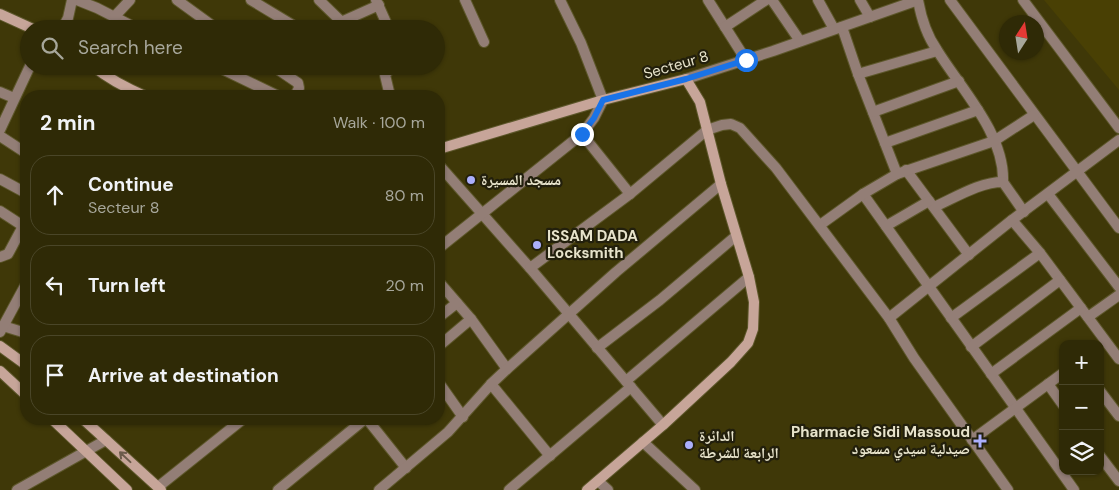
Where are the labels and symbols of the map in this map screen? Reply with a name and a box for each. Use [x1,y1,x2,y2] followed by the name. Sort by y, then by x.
[999,15,1044,60] north arrow
[641,46,711,84] street label: Secteur 8
[735,49,758,72] route start
[571,123,594,146] route end
[481,170,561,190] place label: مسجد المسيرة
[465,174,477,186] marker: مسجد المسيرة
[547,226,638,263] place label: ISSAM DADA Locksmith
[531,239,543,251] marker: ISSAM DADA Locksmith
[791,422,970,461] place label: Pharmacie Sidi Massoud صيدلية سيدي مسعود
[699,426,779,463] place label: الدائرة الرابعة للشرطة
[974,435,986,447] marker: Pharmacie Sidi Massoud صيدلية سيدي مسعود
[683,439,695,451] marker: الدائرة الرابعة للشرطة
[118,451,131,463] one-way arrow

